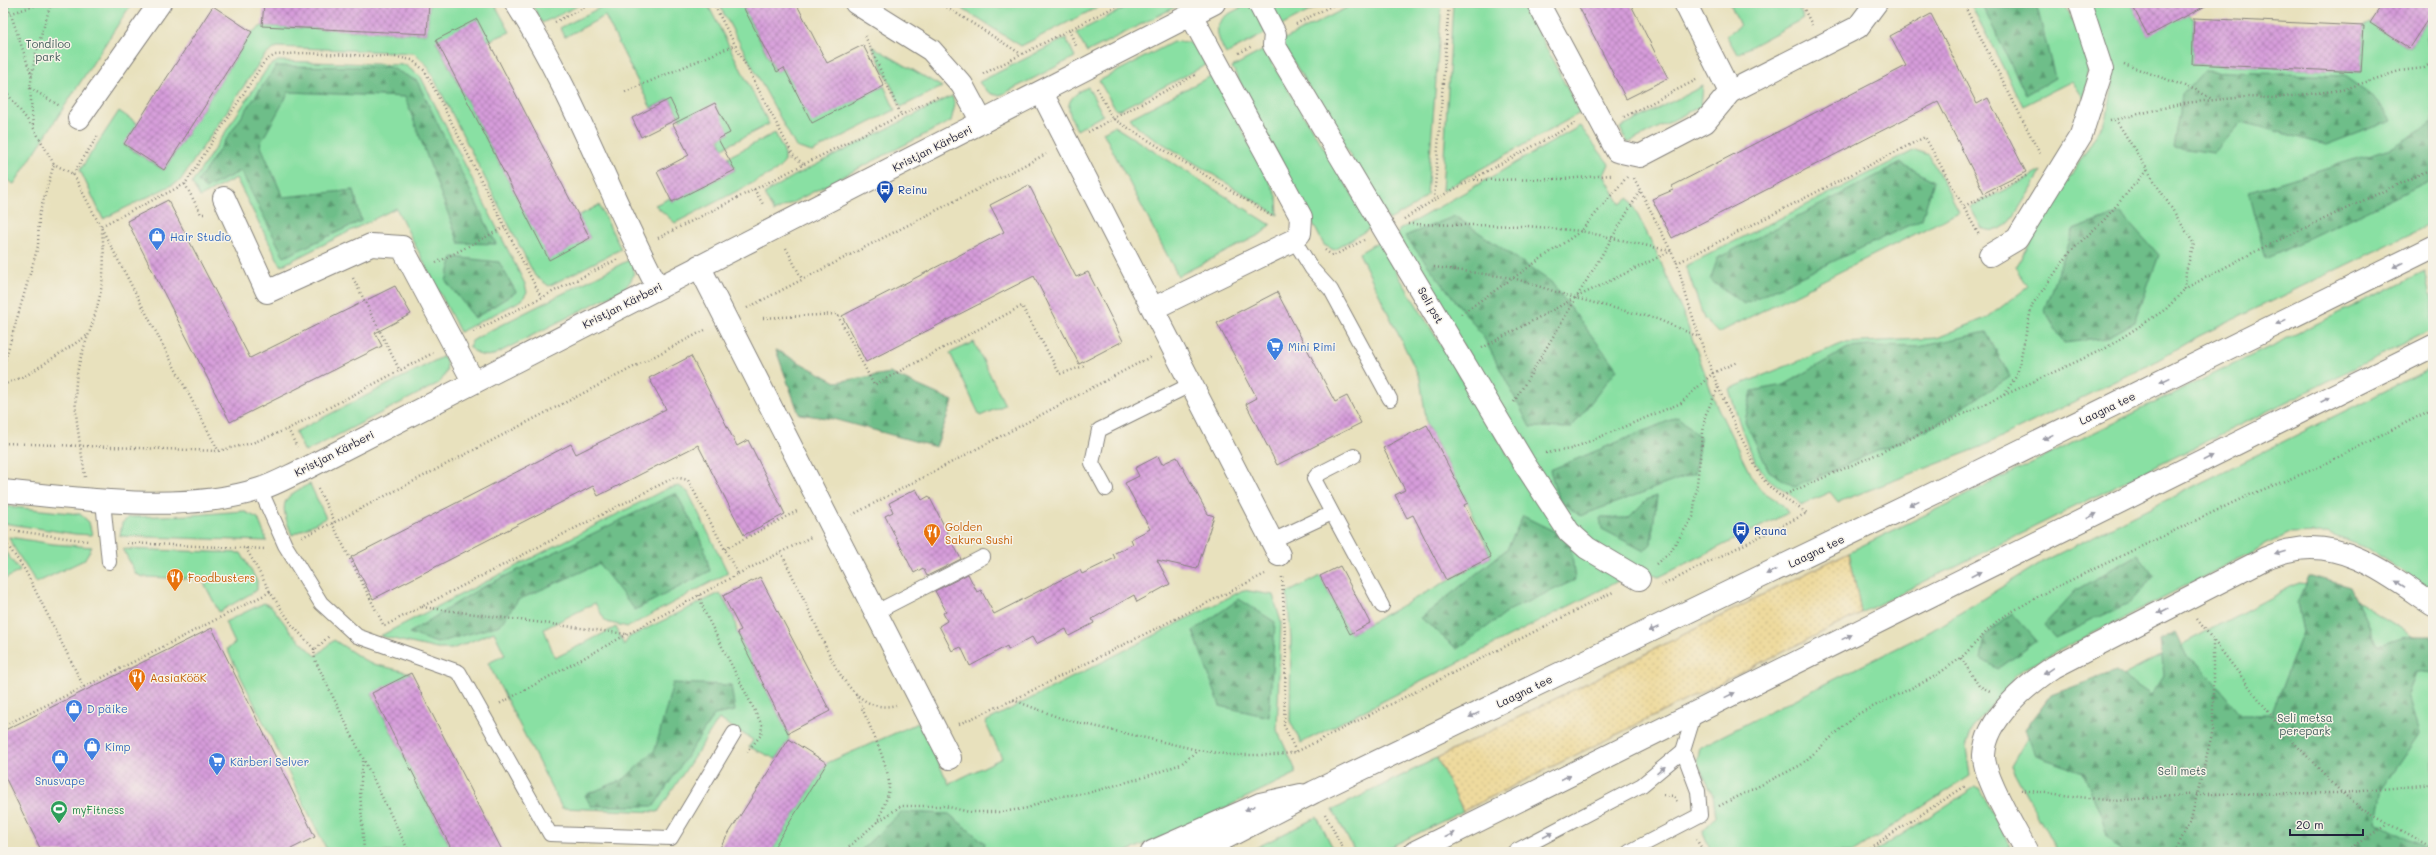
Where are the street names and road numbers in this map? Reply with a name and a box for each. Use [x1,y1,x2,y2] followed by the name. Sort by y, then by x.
[890,121,974,175] street label: Kristjan Kärberi
[580,278,664,332] street label: Kristjan Kärberi
[1415,284,1447,326] street label: Seli pst
[2076,388,2138,428] street label: Laagna tee
[292,426,376,480] street label: Kristjan Kärberi
[1785,531,1847,571] street label: Laagna tee
[1493,671,1555,711] street label: Laagna tee

